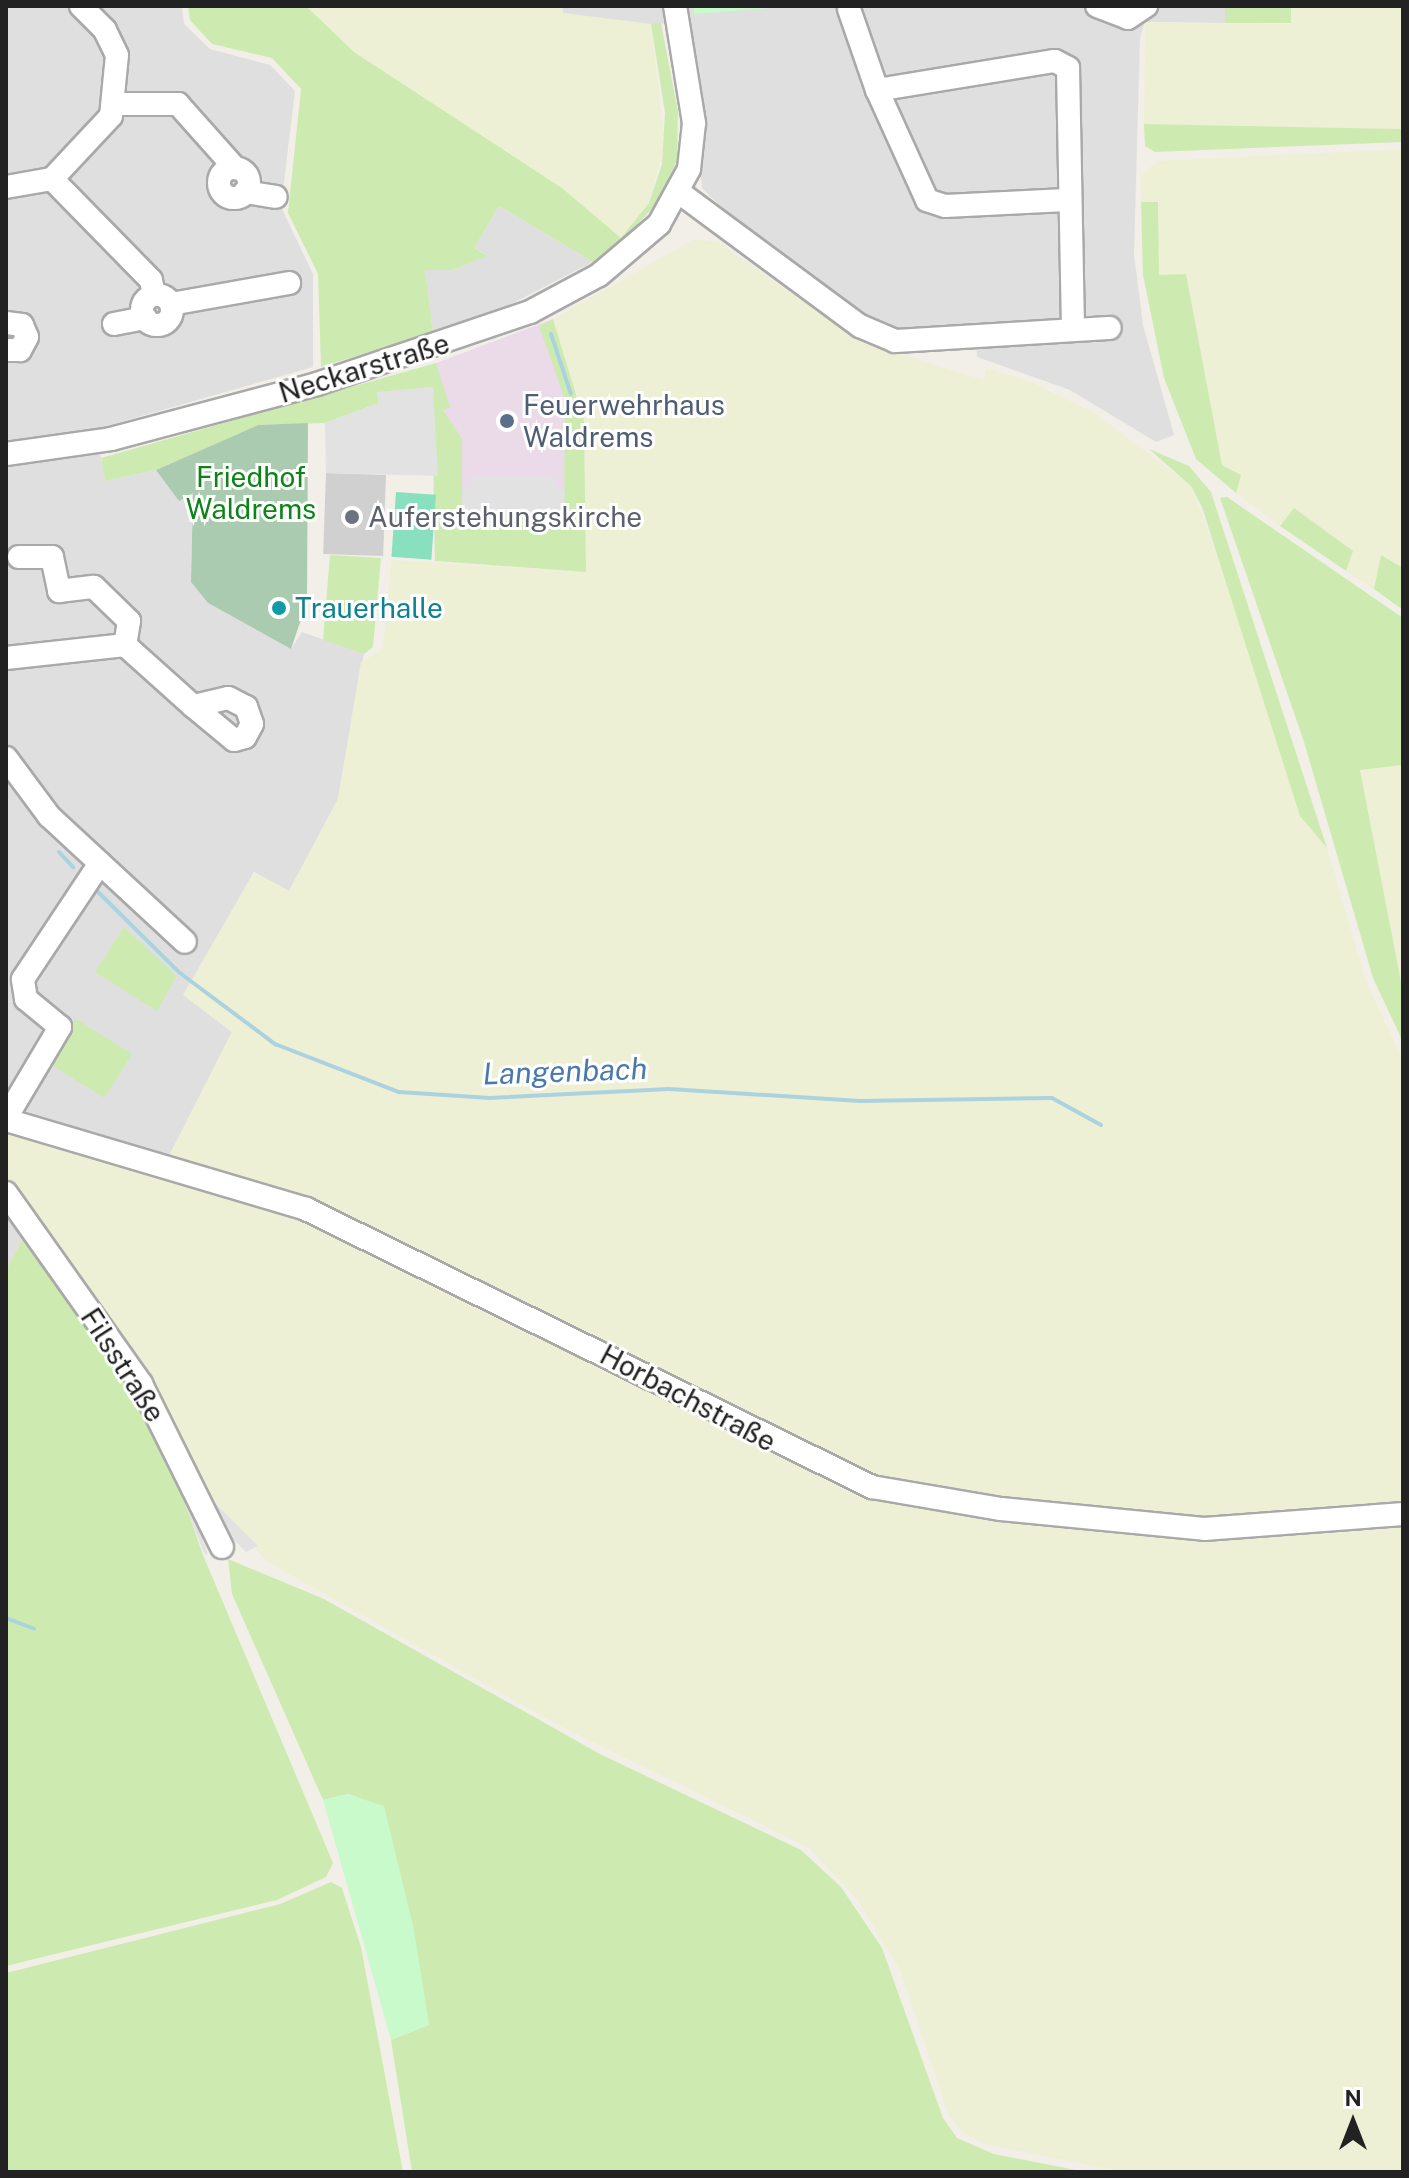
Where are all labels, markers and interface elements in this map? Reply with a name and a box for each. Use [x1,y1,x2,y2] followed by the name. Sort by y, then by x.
[275,326,453,410] street label: Neckarstraße
[523,388,725,454] place label: Feuerwehrhaus Waldrems
[498,412,516,430] marker: Feuerwehrhaus Waldrems
[186,460,316,526] park label: Friedhof Waldrems
[368,500,642,534] place label: Auferstehungskirche
[343,508,361,526] marker: Auferstehungskirche
[295,591,443,625] place label: Trauerhalle
[270,599,288,617] marker: Trauerhalle
[482,1050,648,1092] water label: Langenbach
[74,1302,172,1428] street label: Filsstraße
[594,1338,782,1458] street label: Horbachstraße
[1313,2082,1393,2162] north arrow
[1344,2085,1362,2111] text: N

